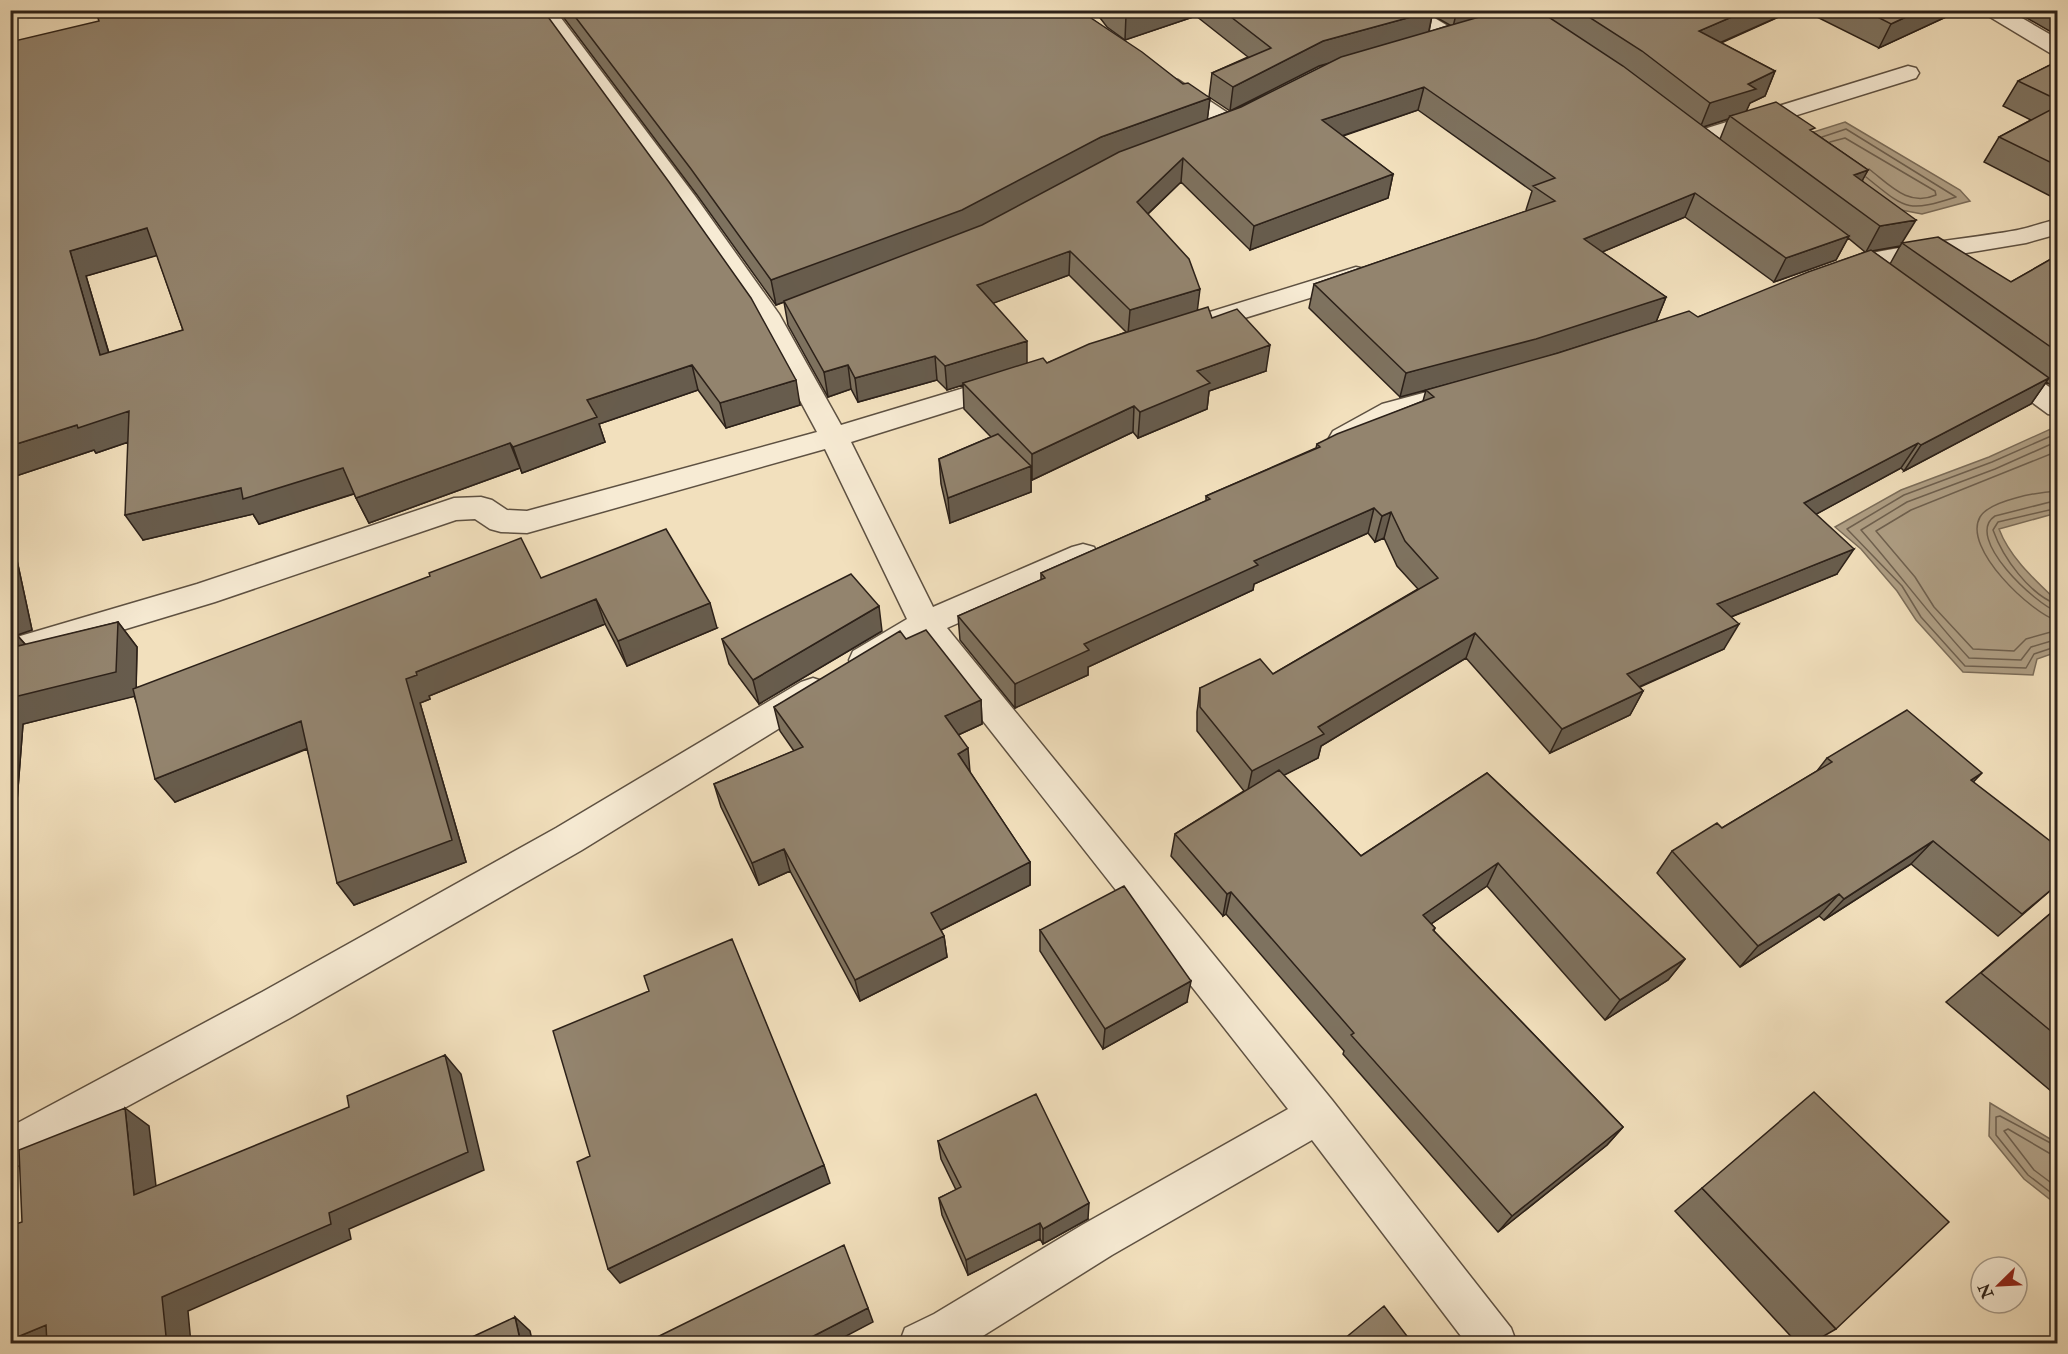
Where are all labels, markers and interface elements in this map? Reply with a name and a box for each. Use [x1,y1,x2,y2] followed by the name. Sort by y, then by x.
[1969,1255,2029,1315] north arrow
[1974,1279,1999,1302] text: N

